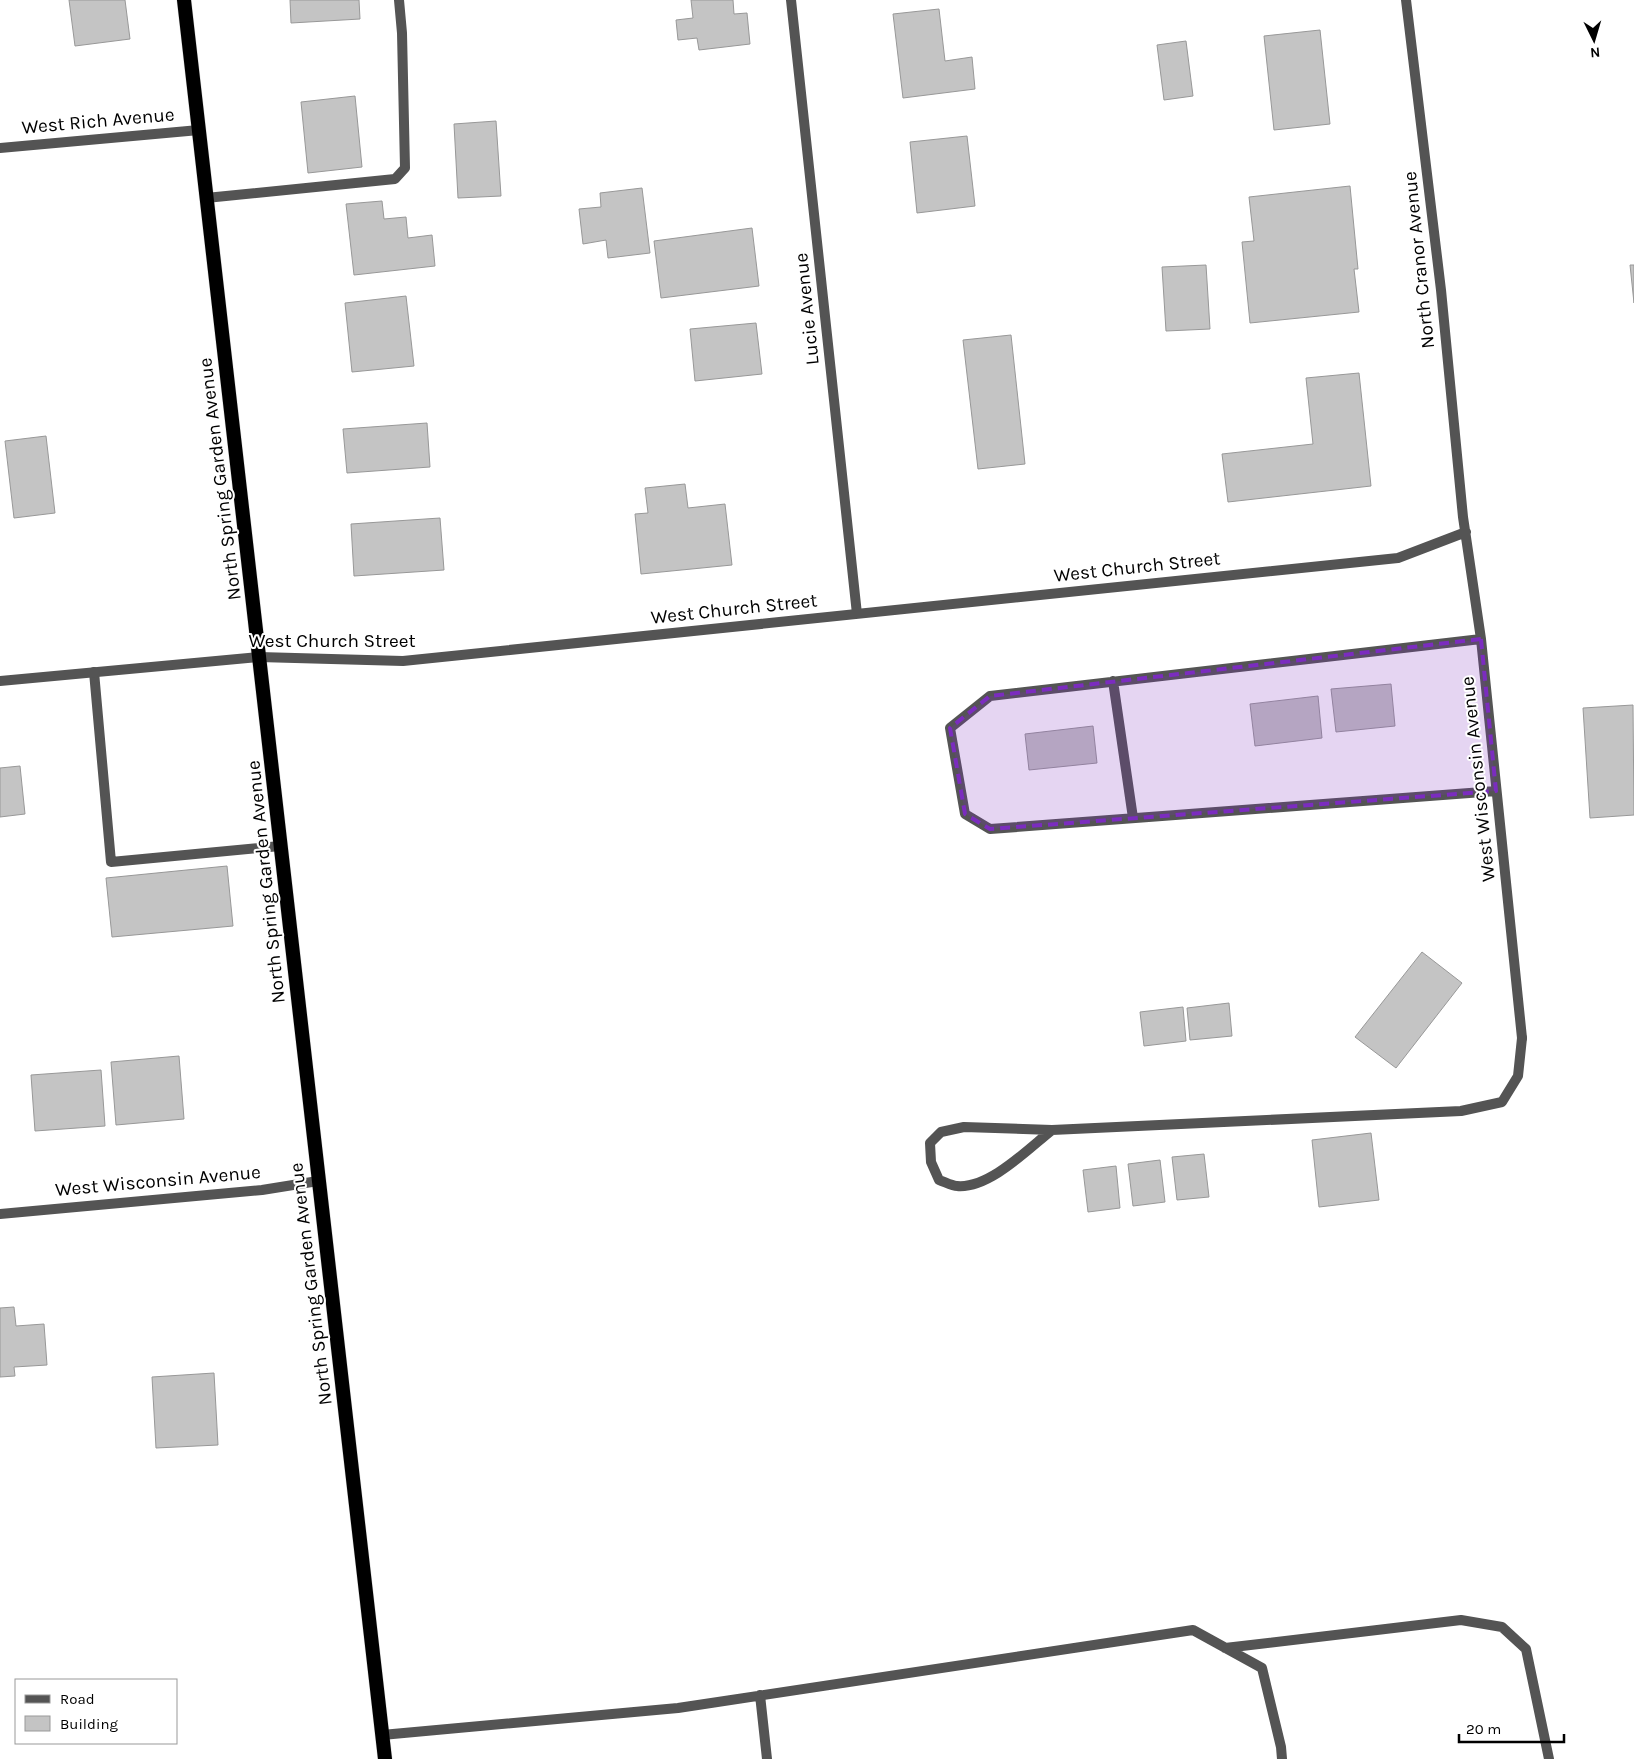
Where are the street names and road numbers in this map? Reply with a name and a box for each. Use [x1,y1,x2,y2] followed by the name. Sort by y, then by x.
[21,103,175,139] street label: West Rich Avenue
[1399,170,1439,350] street label: North Cranor Avenue
[790,252,824,366] street label: Lucie Avenue
[194,356,246,602] street label: North Spring Garden Avenue
[1053,547,1221,587] street label: West Church Street
[650,589,818,629] street label: West Church Street
[248,630,416,652] street label: West Church Street
[1456,675,1500,883] street label: West Wisconsin Avenue
[242,759,290,1005] street label: North Spring Garden Avenue
[54,1161,262,1201] street label: West Wisconsin Avenue
[285,1161,337,1407] street label: North Spring Garden Avenue

